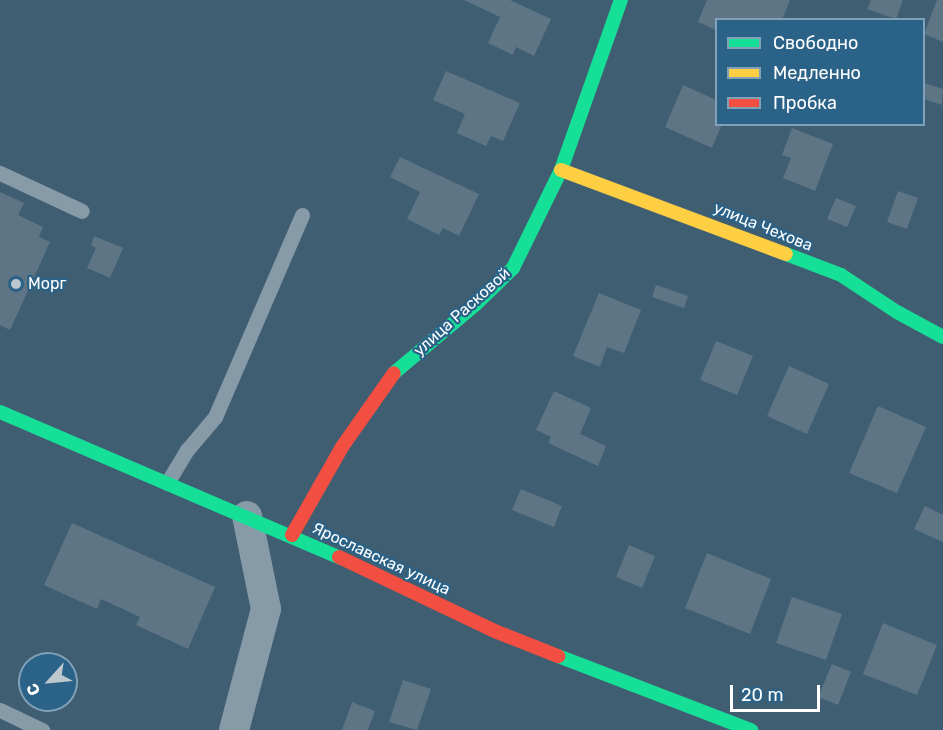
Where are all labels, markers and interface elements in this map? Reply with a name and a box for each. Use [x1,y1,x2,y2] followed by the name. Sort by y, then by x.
[715,18,925,126] legend
[773,32,858,54] text: Свободно
[773,62,861,84] text: Медленно
[773,92,837,114] text: Пробка
[711,198,815,256] street label: улица Чехова
[410,264,514,360] street label: улица Расковой
[28,274,66,294] place label: Морг
[9,277,23,291] marker: Морг
[309,519,453,599] street label: Ярославская улица
[18,652,78,712] north arrow
[733,673,823,711] scale bar
[22,680,44,699] text: С
[741,684,783,706] text: 20 m

